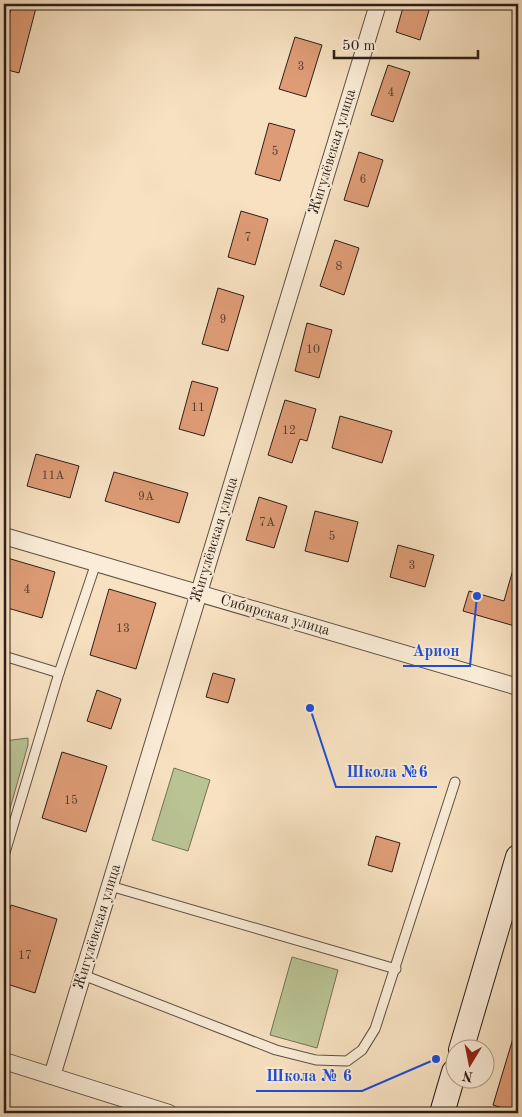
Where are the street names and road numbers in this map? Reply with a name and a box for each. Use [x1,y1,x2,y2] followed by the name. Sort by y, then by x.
[307,87,359,217] street label: Жигулёвская улица
[189,475,241,605] street label: Жигулёвская улица
[218,593,332,639] street label: Сибирская улица
[72,862,124,992] street label: Жигулёвская улица

